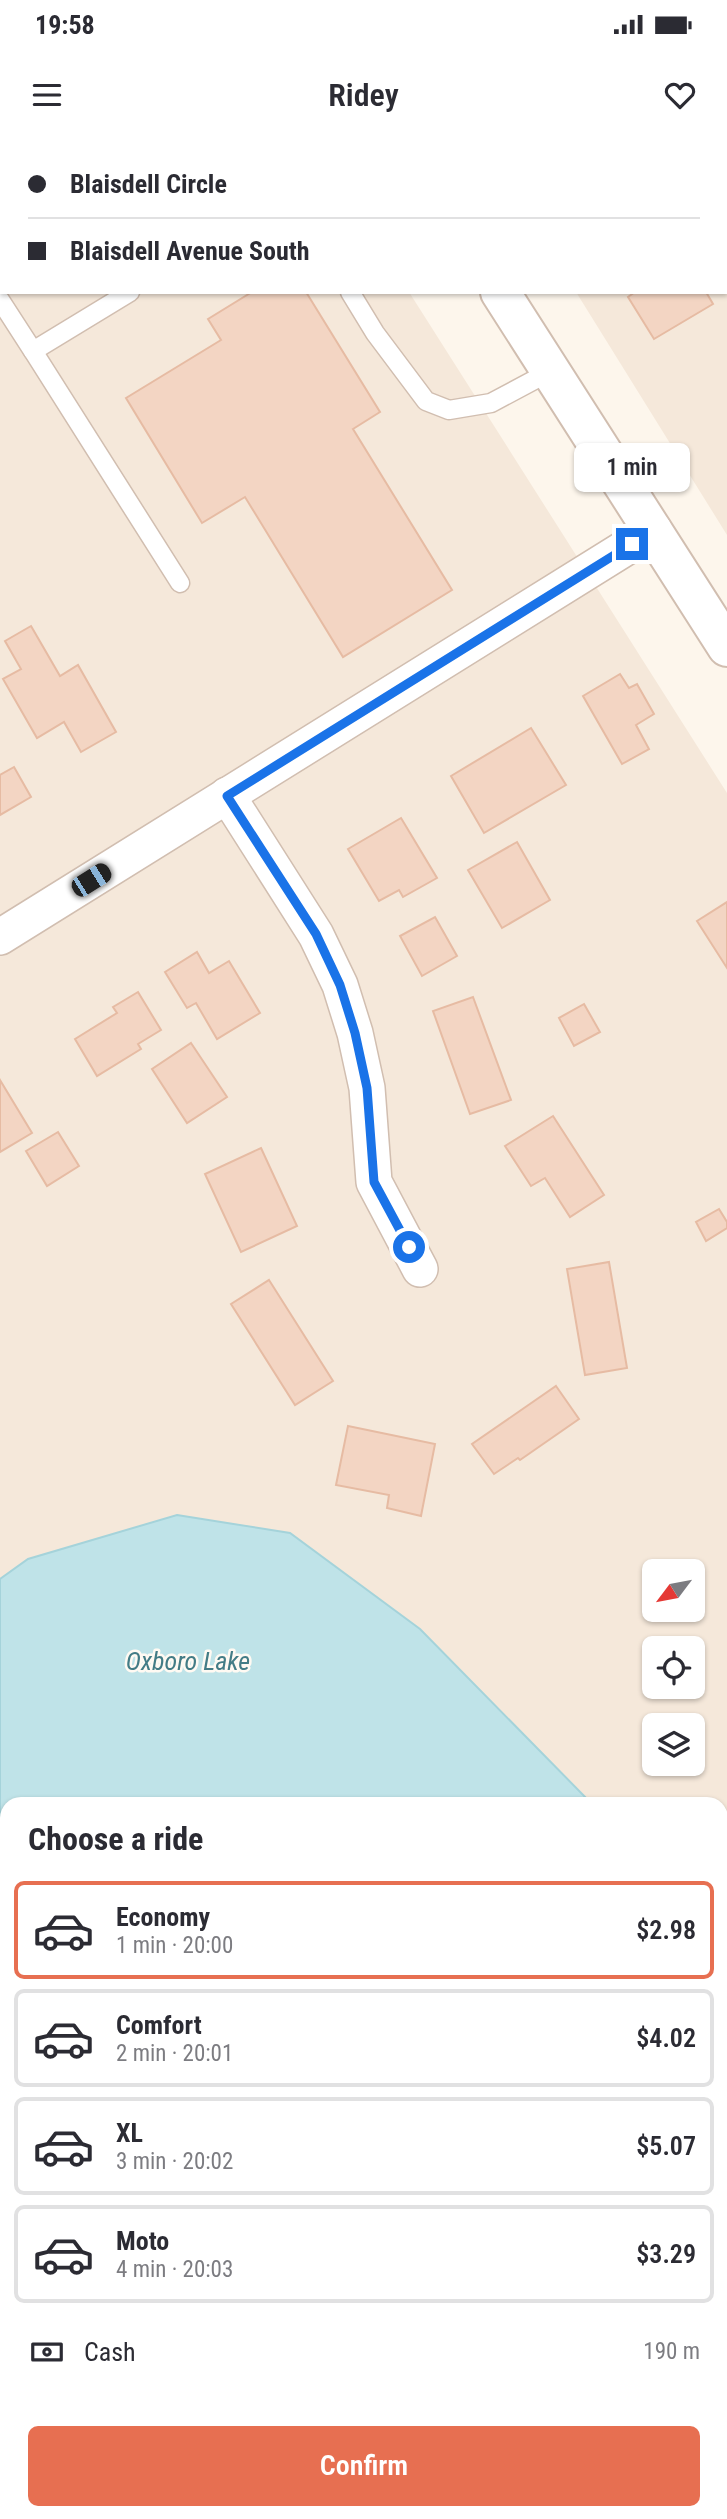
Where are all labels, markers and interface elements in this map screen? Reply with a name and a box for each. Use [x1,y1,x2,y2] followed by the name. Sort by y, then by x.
[35,10,95,40] text: 19:58
[28,76,66,114] icon: menu
[328,76,399,114] text: Ridey
[661,76,699,114] icon: heart
[70,169,227,199] text: Blaisdell Circle
[70,236,310,266] text: Blaisdell Avenue South
[574,442,690,492] callout: 1 min
[607,454,657,481] text: 1 min
[616,528,648,560] route end
[68,860,115,900] car
[393,1231,425,1263] route start
[642,1559,705,1622] north arrow
[642,1559,705,1776] map controls
[642,1636,705,1699] button: locate
[126,1646,250,1676] water label: Oxboro Lake
[642,1713,705,1776] button: layers
[28,1820,203,1858] text: Choose a ride
[32,1899,95,1962] icon: car
[116,1902,210,1932] text: Economy
[636,1915,696,1945] text: $2.98
[116,1932,233,1959] text: 1 min · 20:00
[32,2007,95,2070] icon: car
[116,2010,202,2040] text: Comfort
[636,2023,696,2053] text: $4.02
[116,2040,233,2067] text: 2 min · 20:01
[32,2115,95,2178] icon: car
[116,2118,143,2148] text: XL
[636,2131,696,2161] text: $5.07
[116,2148,233,2175] text: 3 min · 20:02
[32,2223,95,2286] icon: car
[116,2226,169,2256] text: Moto
[636,2239,696,2269] text: $3.29
[116,2256,233,2283] text: 4 min · 20:03
[28,2333,66,2371] icon: cash
[84,2337,136,2367] text: Cash
[643,2338,700,2365] text: 190 m
[28,2426,700,2506] button: Confirm

